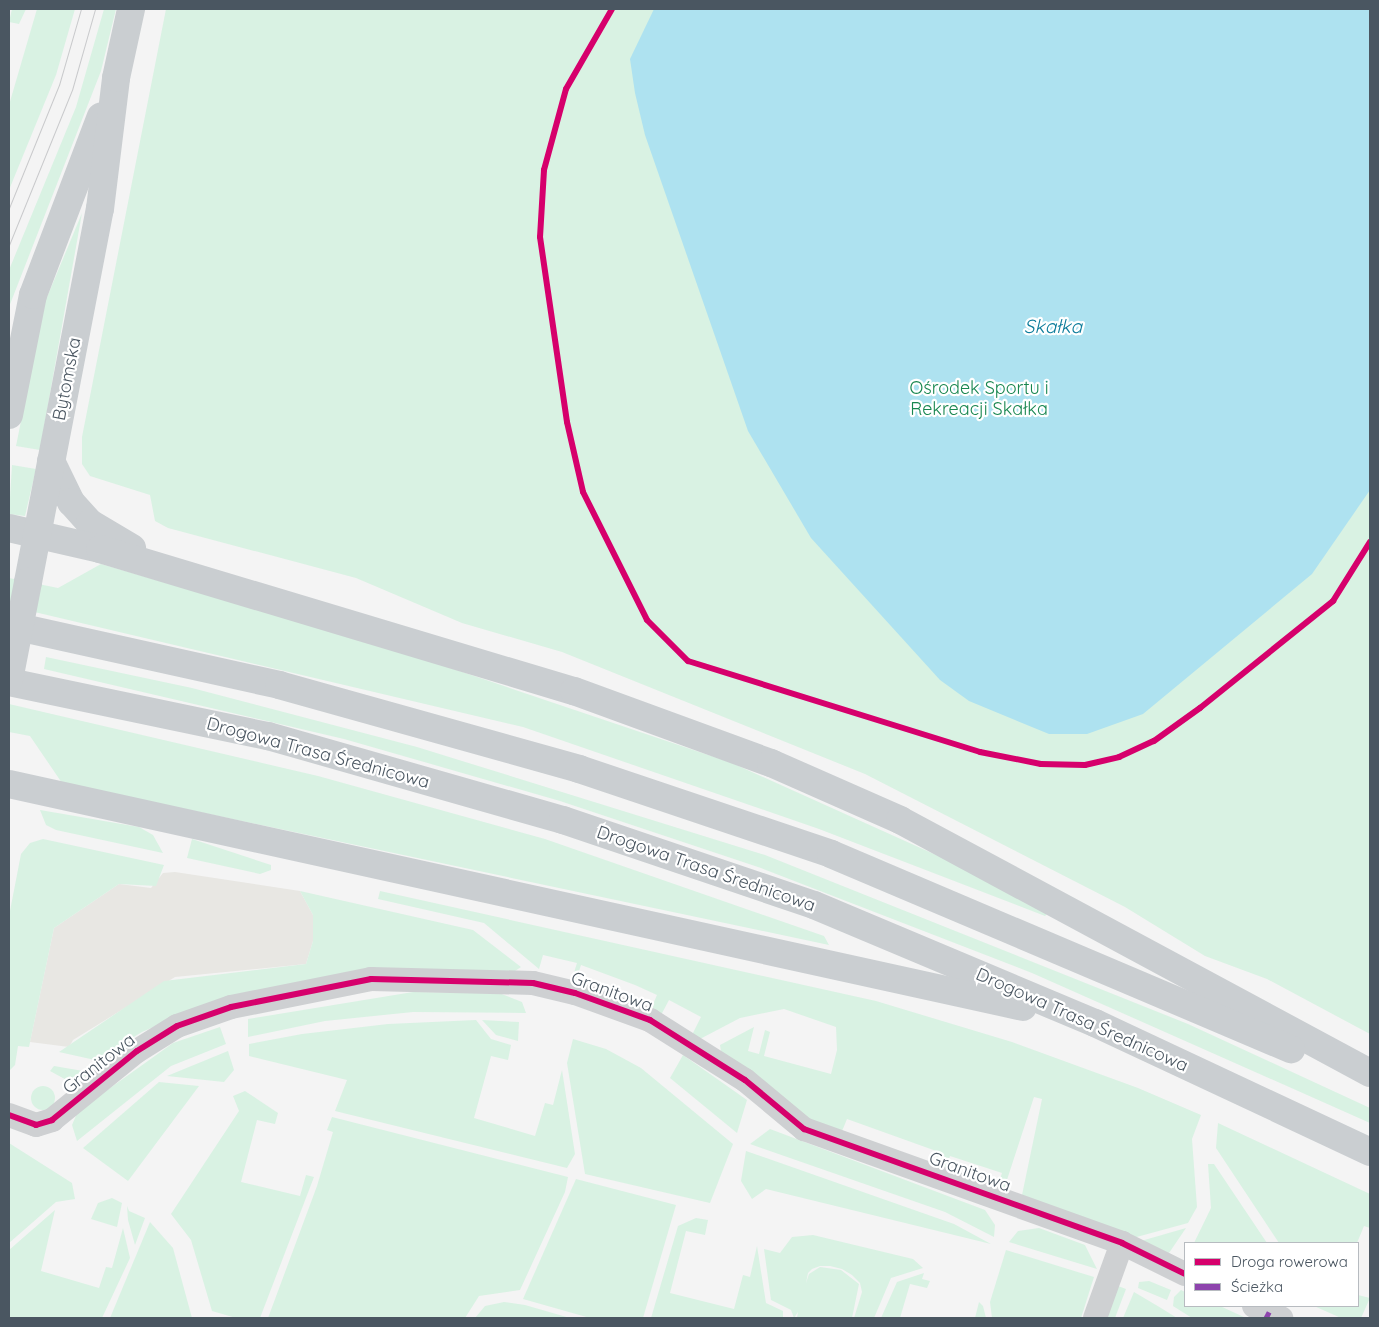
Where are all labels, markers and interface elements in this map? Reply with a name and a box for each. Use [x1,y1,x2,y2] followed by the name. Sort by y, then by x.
[1024,316,1082,338] water label: Skałka
[48,336,86,422] street label: Bytomska
[909,378,1049,420] park label: Ośrodek Sportu i Rekreacji Skałka
[204,713,432,793] street label: Drogowa Trasa Średnicowa
[594,821,818,917] street label: Drogowa Trasa Średnicowa
[973,963,1191,1077] street label: Drogowa Trasa Średnicowa
[568,967,656,1017] street label: Granitowa
[59,1029,139,1099] street label: Granitowa
[926,1147,1014,1197] street label: Granitowa
[1184,1242,1359,1307] legend
[1231,1252,1348,1271] text: Droga rowerowa
[1231,1277,1283,1296] text: Ścieżka

